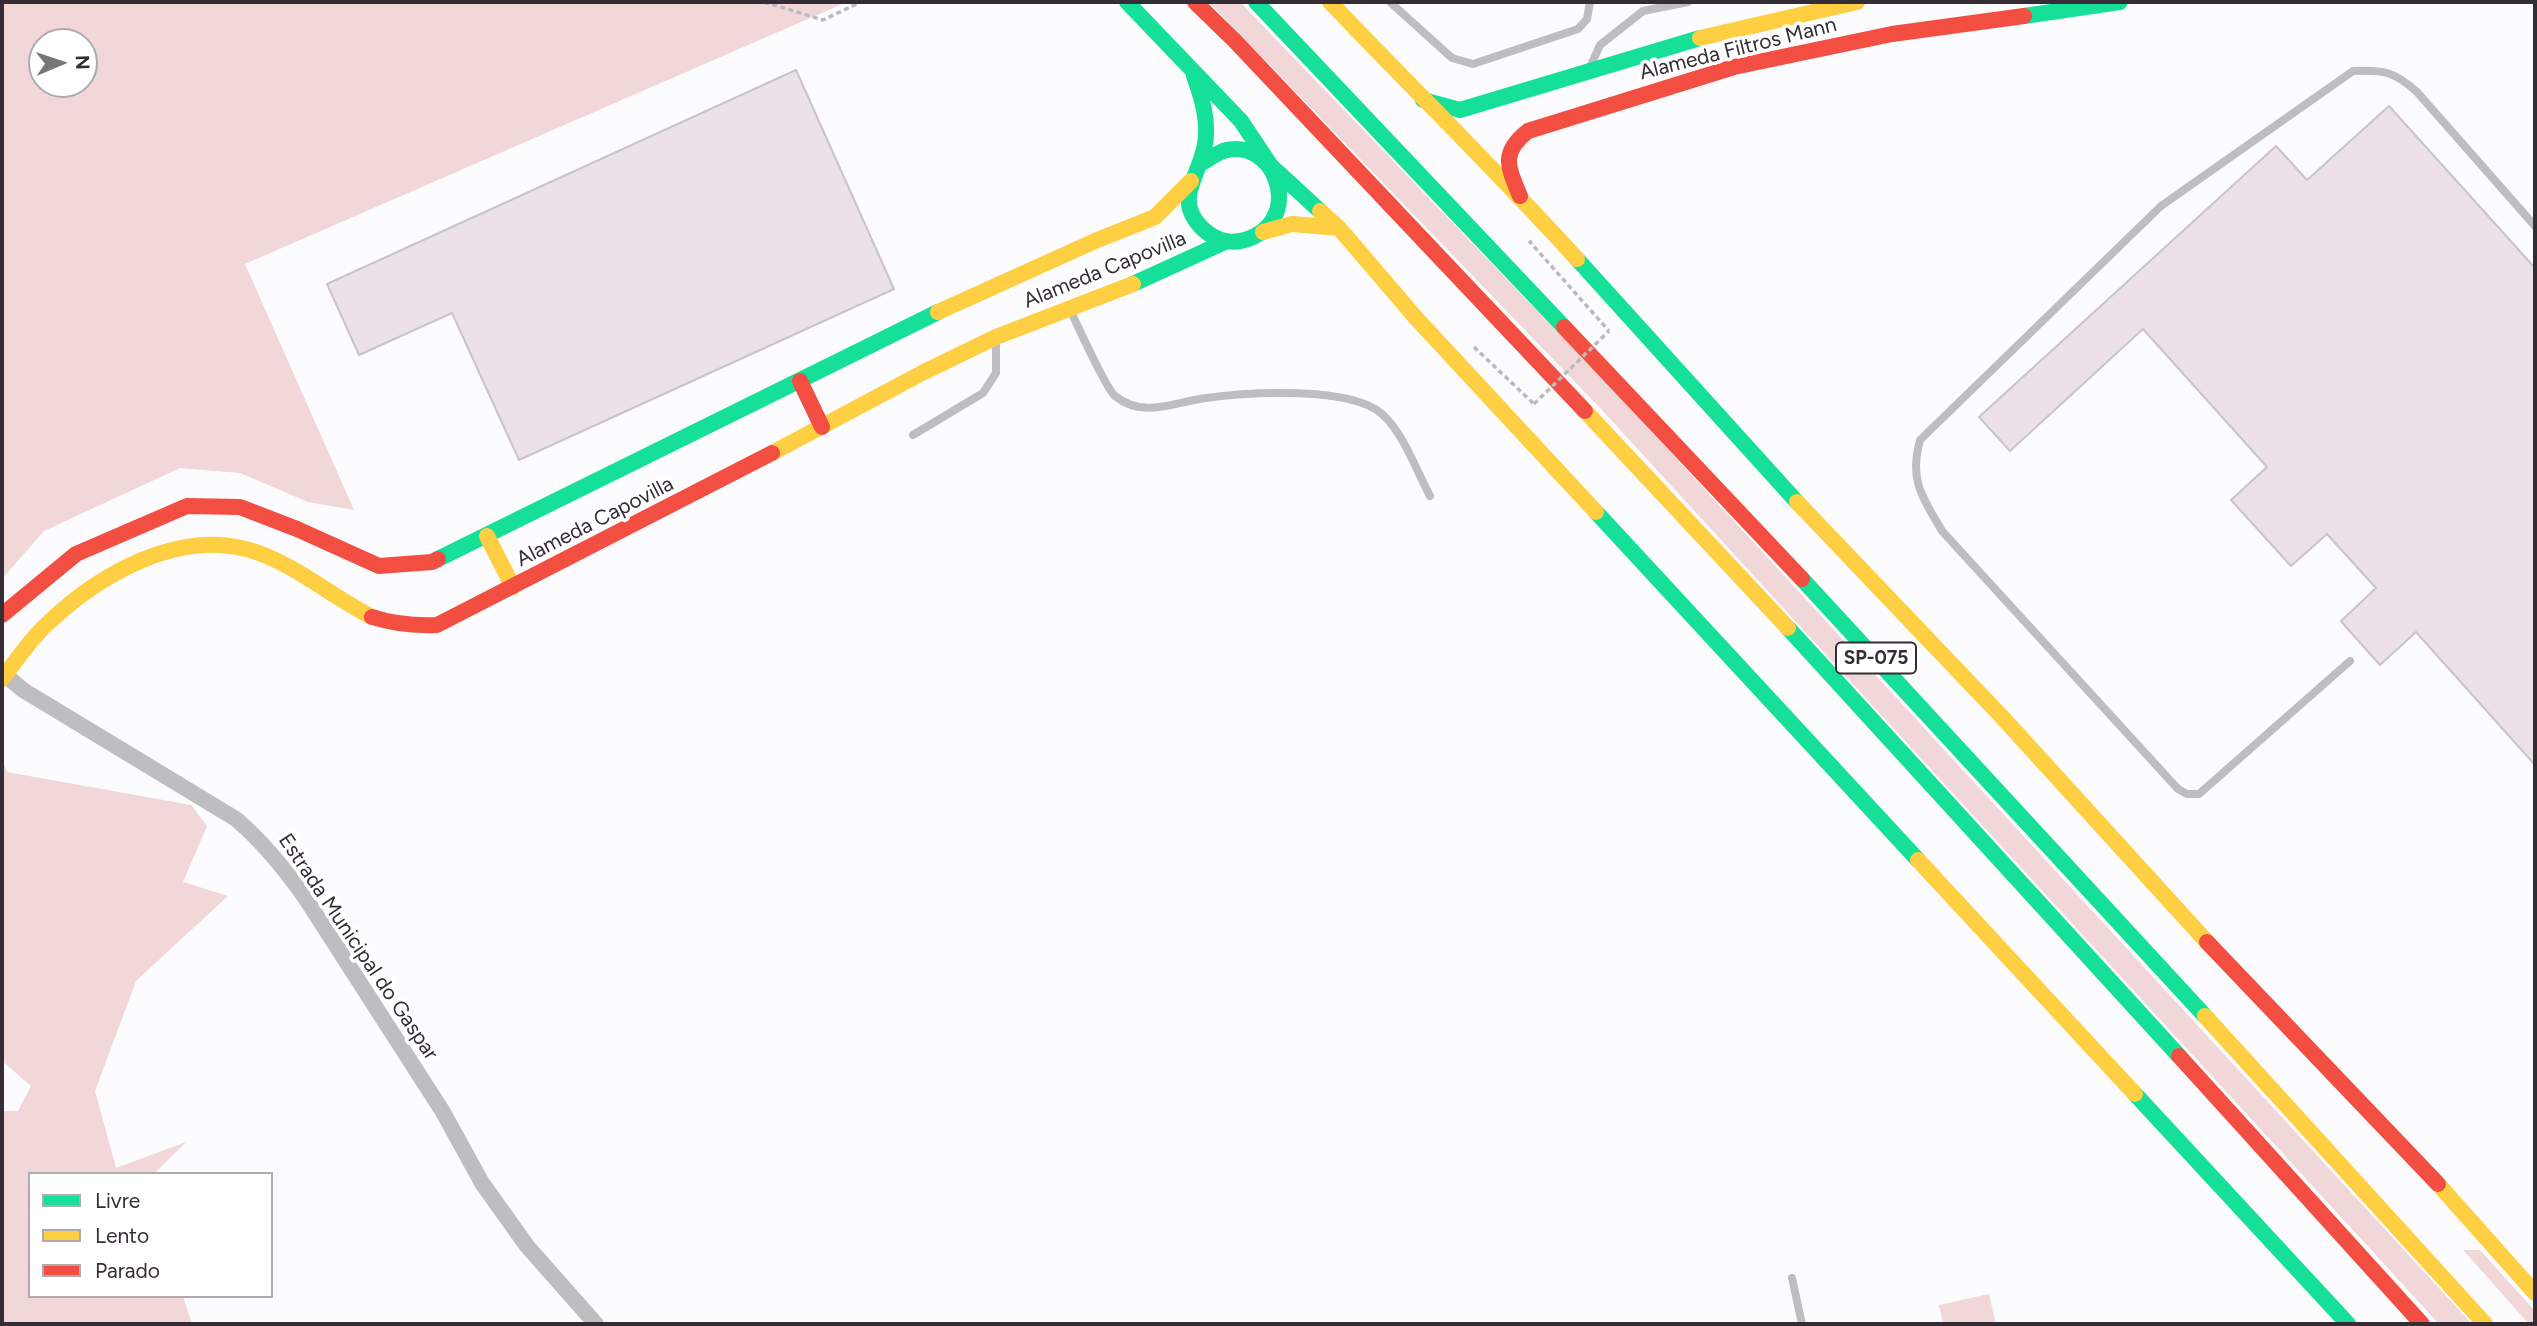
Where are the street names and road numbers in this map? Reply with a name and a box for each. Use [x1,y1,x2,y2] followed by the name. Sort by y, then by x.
[1637,12,1839,86] street label: Alameda Filtros Mann
[1020,226,1190,314] street label: Alameda Capovilla
[512,472,678,572] street label: Alameda Capovilla
[1836,642,1916,674] road number: SP-075
[273,829,443,1065] street label: Estrada Municipal do Gaspar

